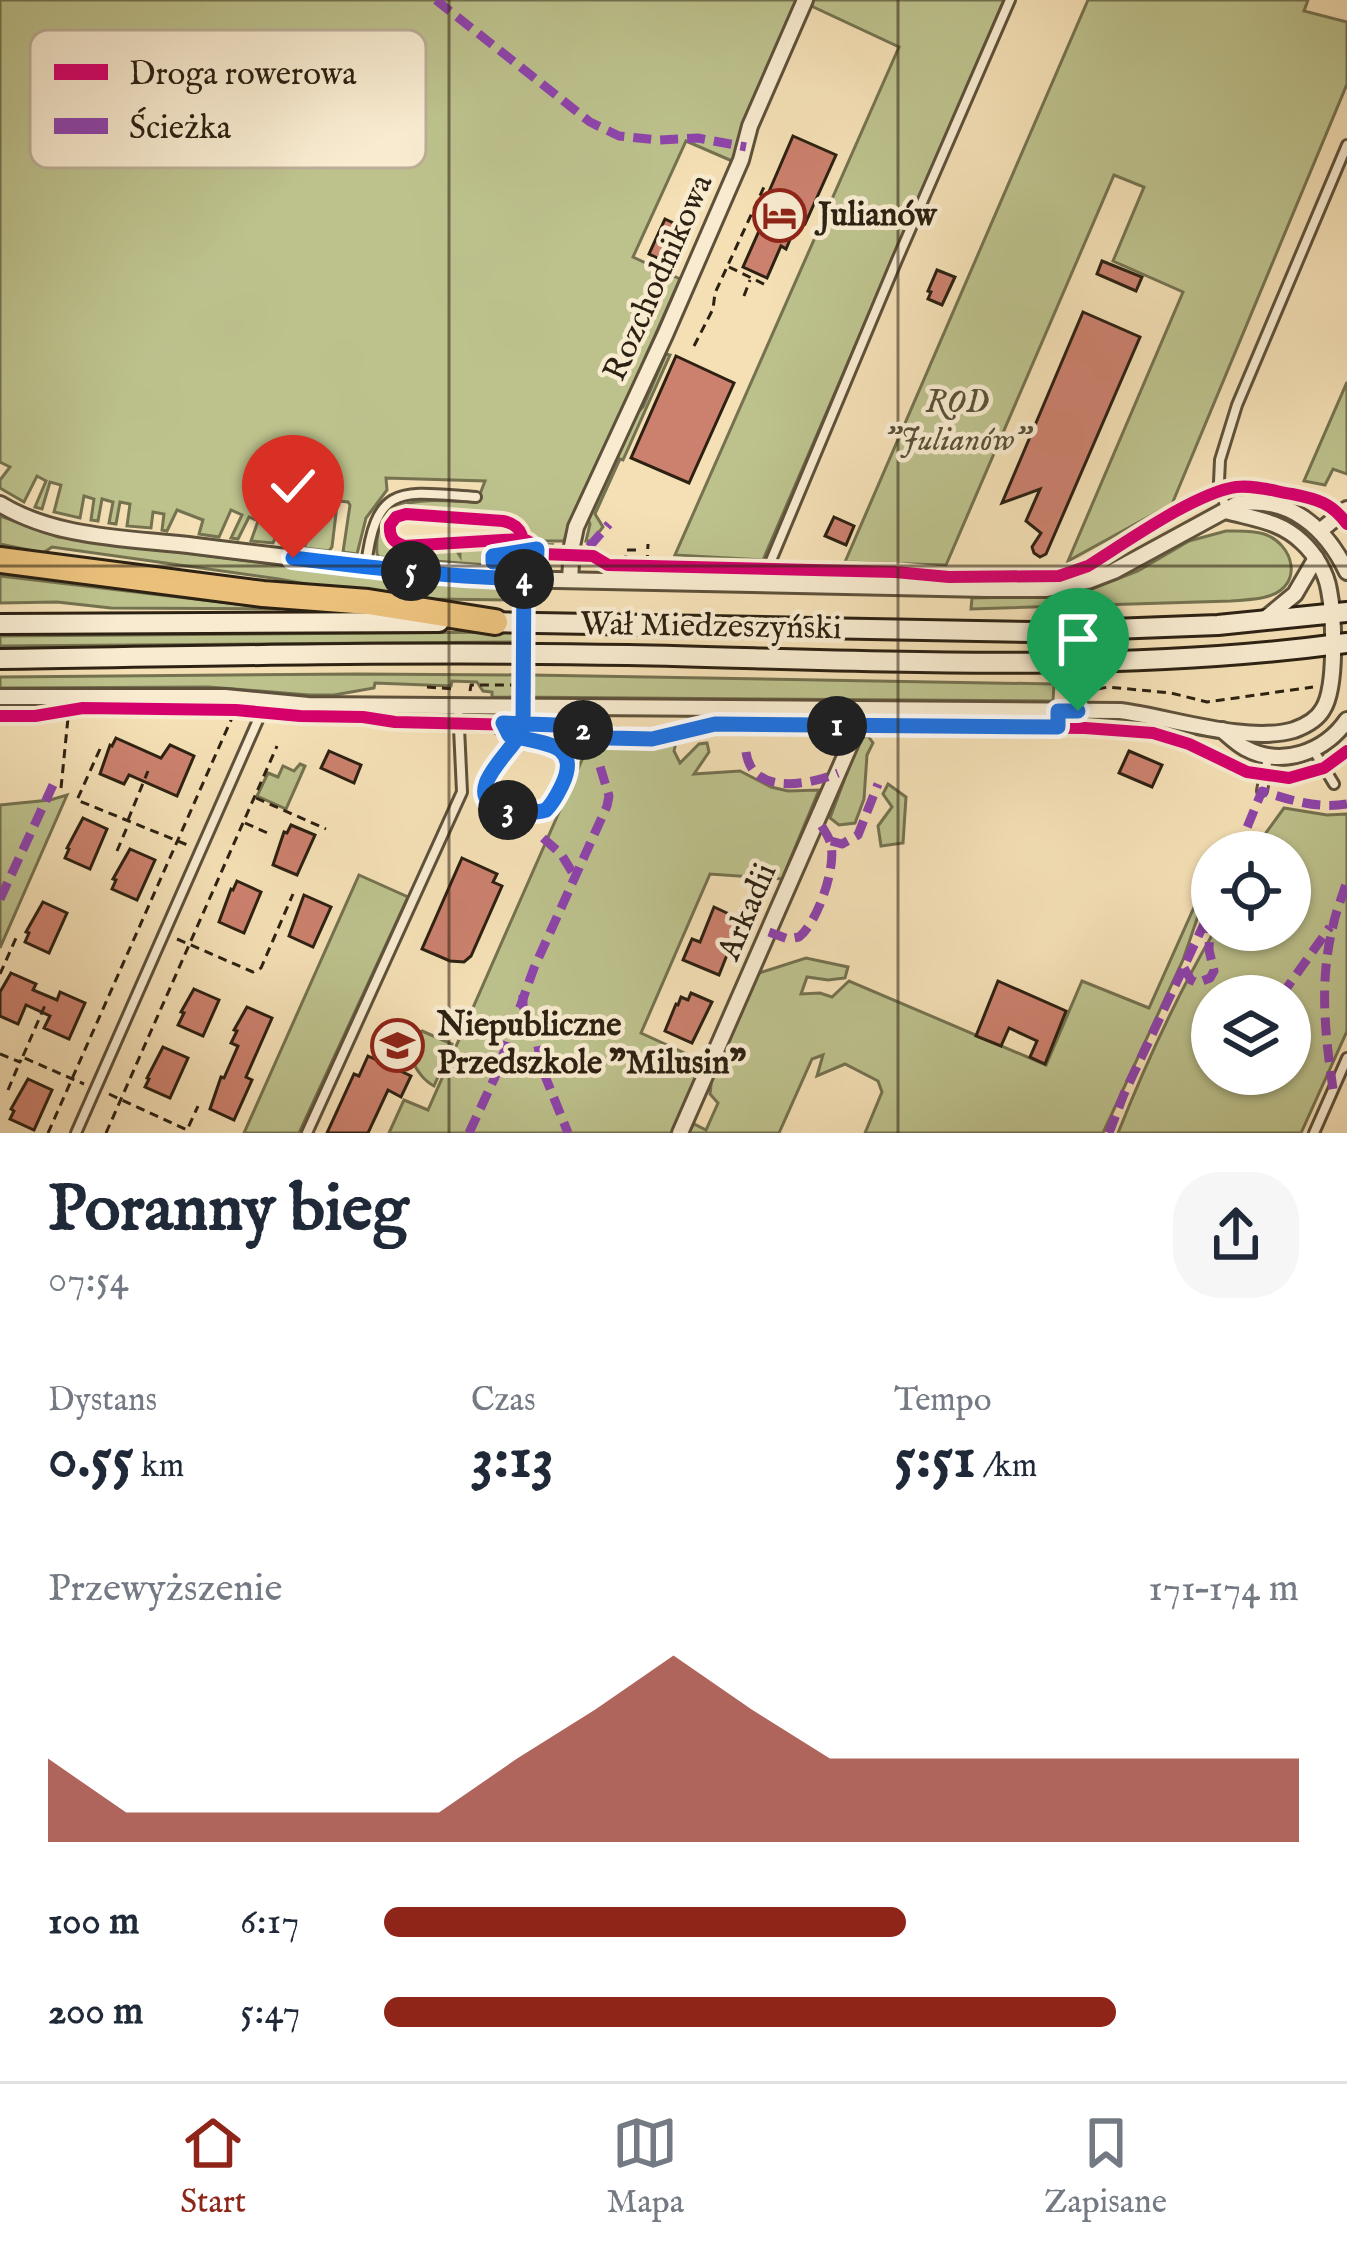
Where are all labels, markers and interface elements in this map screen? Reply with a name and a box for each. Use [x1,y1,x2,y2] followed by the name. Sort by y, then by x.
[30,30,426,168] legend
[129,54,357,96] text: Droga rowerowa
[129,107,232,150] text: Ścieżka
[595,167,724,388] street label: Rozchodnikowa
[751,188,807,244] hotel icon: Julianów
[814,195,938,237] place label: Julianów
[884,382,1034,462] park label: ROD "Julianów"
[242,435,344,558] pin
[260,453,326,519] icon: check
[381,541,441,601] pin: 5
[494,549,554,609] pin: 4
[405,550,417,592] text: 5
[516,558,532,600] text: 4
[1027,588,1129,711] pin
[580,604,842,650] street label: Wał Miedzeszyński
[1045,606,1111,672] icon: arrive
[807,696,867,756] pin: 1
[553,700,613,760] pin: 2
[831,705,843,747] text: 1
[575,709,591,751] text: 2
[478,780,538,840] pin: 3
[502,789,514,831] text: 3
[1191,831,1311,1095] map controls
[1191,831,1311,951] button: locate
[708,857,787,968] street label: Arkadii
[1191,975,1311,1095] button: layers
[436,1005,746,1085] place label: Niepubliczne Przedszkole "Milusin"
[370,1017,426,1073] school or university icon: Niepubliczne Przedszkole "Milusin"
[48,1169,408,1253] text: Poranny bieg
[1173,1172,1299,1298] button: share
[48,1256,129,1305] text: 07:54
[48,1380,157,1422] text: Dystans
[471,1380,536,1422] text: Czas
[894,1380,992,1422] text: Tempo
[48,1422,134,1498] text: 0.55
[471,1422,554,1498] text: 3:13
[894,1422,976,1498] text: 5:51
[134,1446,184,1488] text: km
[976,1446,1037,1488] text: /km
[48,1565,282,1614] text: Przewyższenie
[1148,1565,1299,1614] text: 171–174 m
[48,1898,139,1947] text: 100 m
[240,1898,300,1947] text: 6:17
[48,1988,143,2037] text: 200 m
[240,1988,301,2037] text: 5:47
[180,2110,246,2224] tab: Start
[606,2110,684,2224] tab: Mapa
[1044,2110,1167,2224] tab: Zapisane

